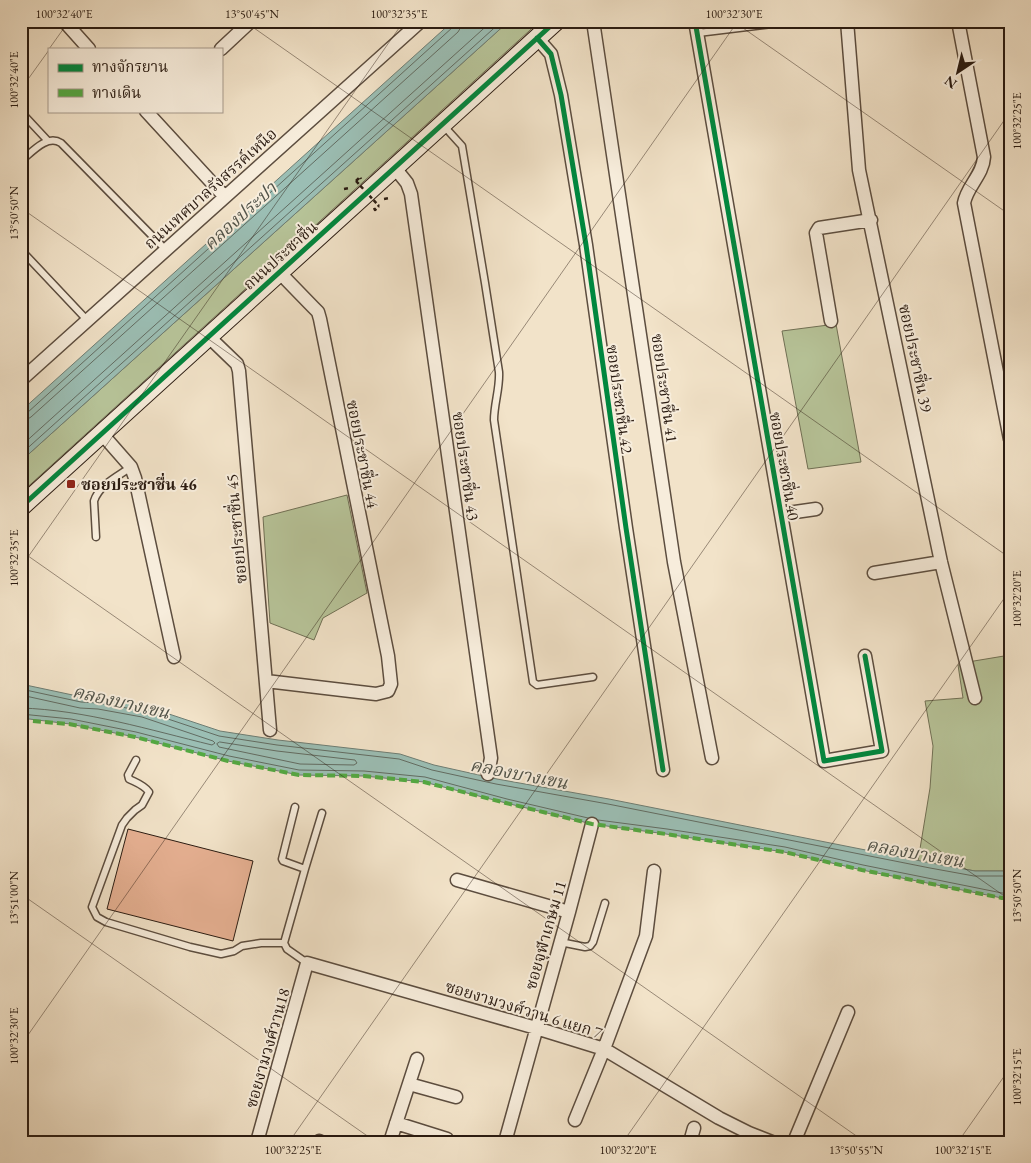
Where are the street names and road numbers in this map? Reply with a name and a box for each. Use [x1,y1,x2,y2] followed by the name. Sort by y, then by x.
[139,123,281,254] street label: ถนนเทศบาลรังสรรค์เหนือ
[238,216,322,295] street label: ถนนประชาชื่น
[894,302,938,414] street label: ซอยประชาชื่น 39
[646,332,684,444] street label: ซอยประชาชื่น 41
[601,343,639,455] street label: ซอยประชาชื่น 42
[342,398,384,510] street label: ซอยประชาชื่น 44
[447,410,485,522] street label: ซอยประชาชื่น 43
[765,410,805,522] street label: ซอยประชาชื่น 40
[220,473,252,585] street label: ซอยประชาชื่น 45
[520,878,572,992] street label: ซอยจุฬาเกษม 11
[443,976,605,1043] street label: ซอยงามวงศ์วาน 6 แยก 7
[240,986,295,1110] street label: ซอยงามวงศ์วาน18

